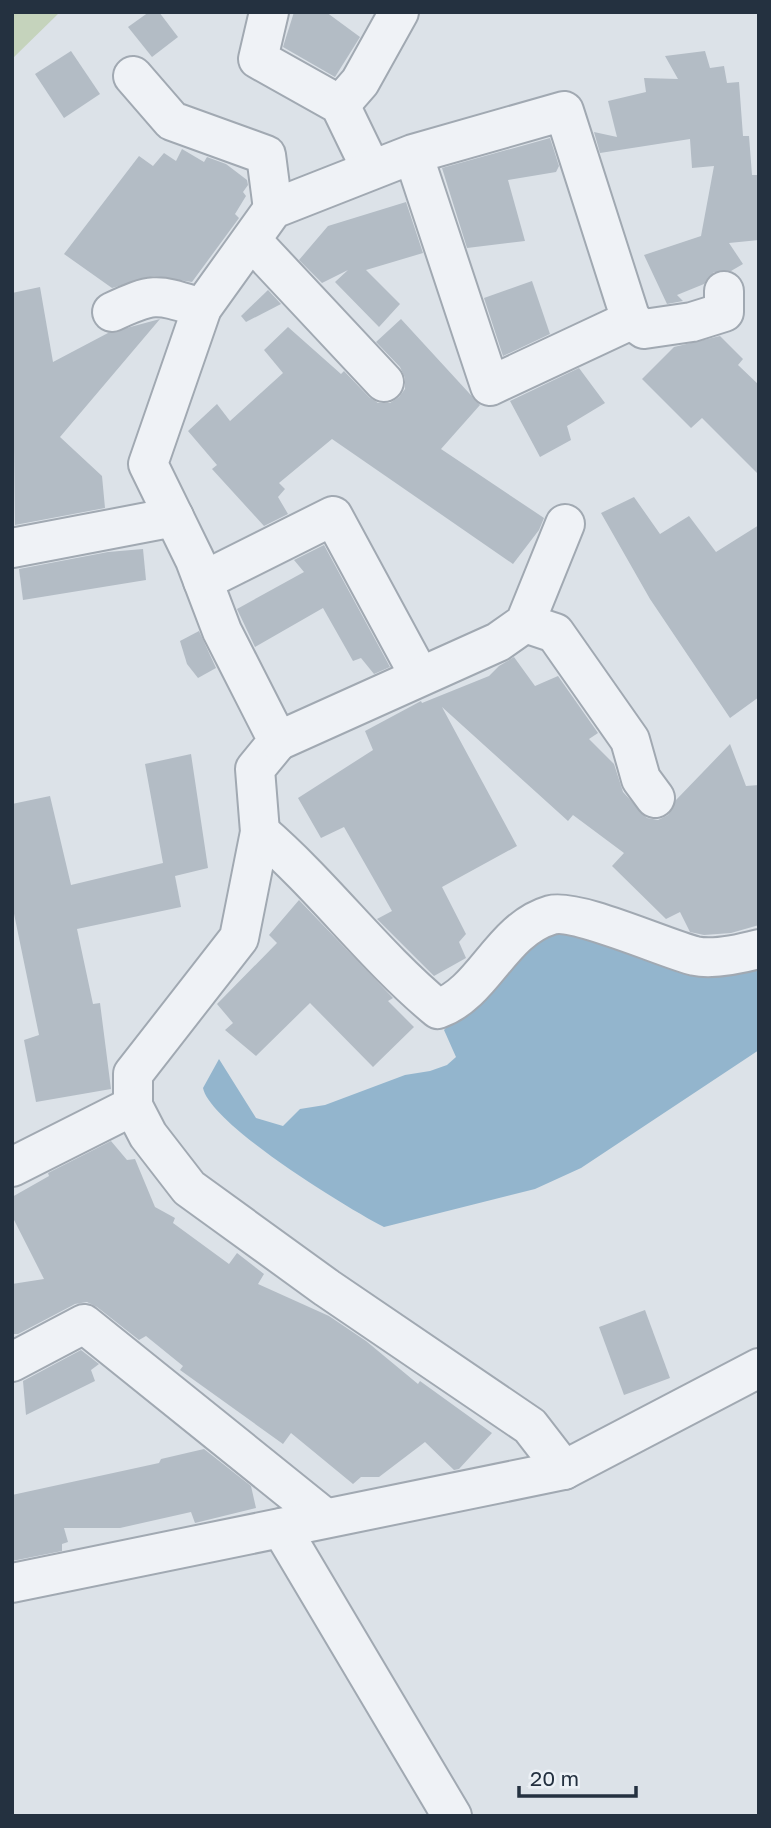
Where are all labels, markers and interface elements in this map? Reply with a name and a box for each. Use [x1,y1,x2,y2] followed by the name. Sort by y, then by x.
[519,1755,636,1799] scale bar
[530,1765,579,1791] text: 20 m

